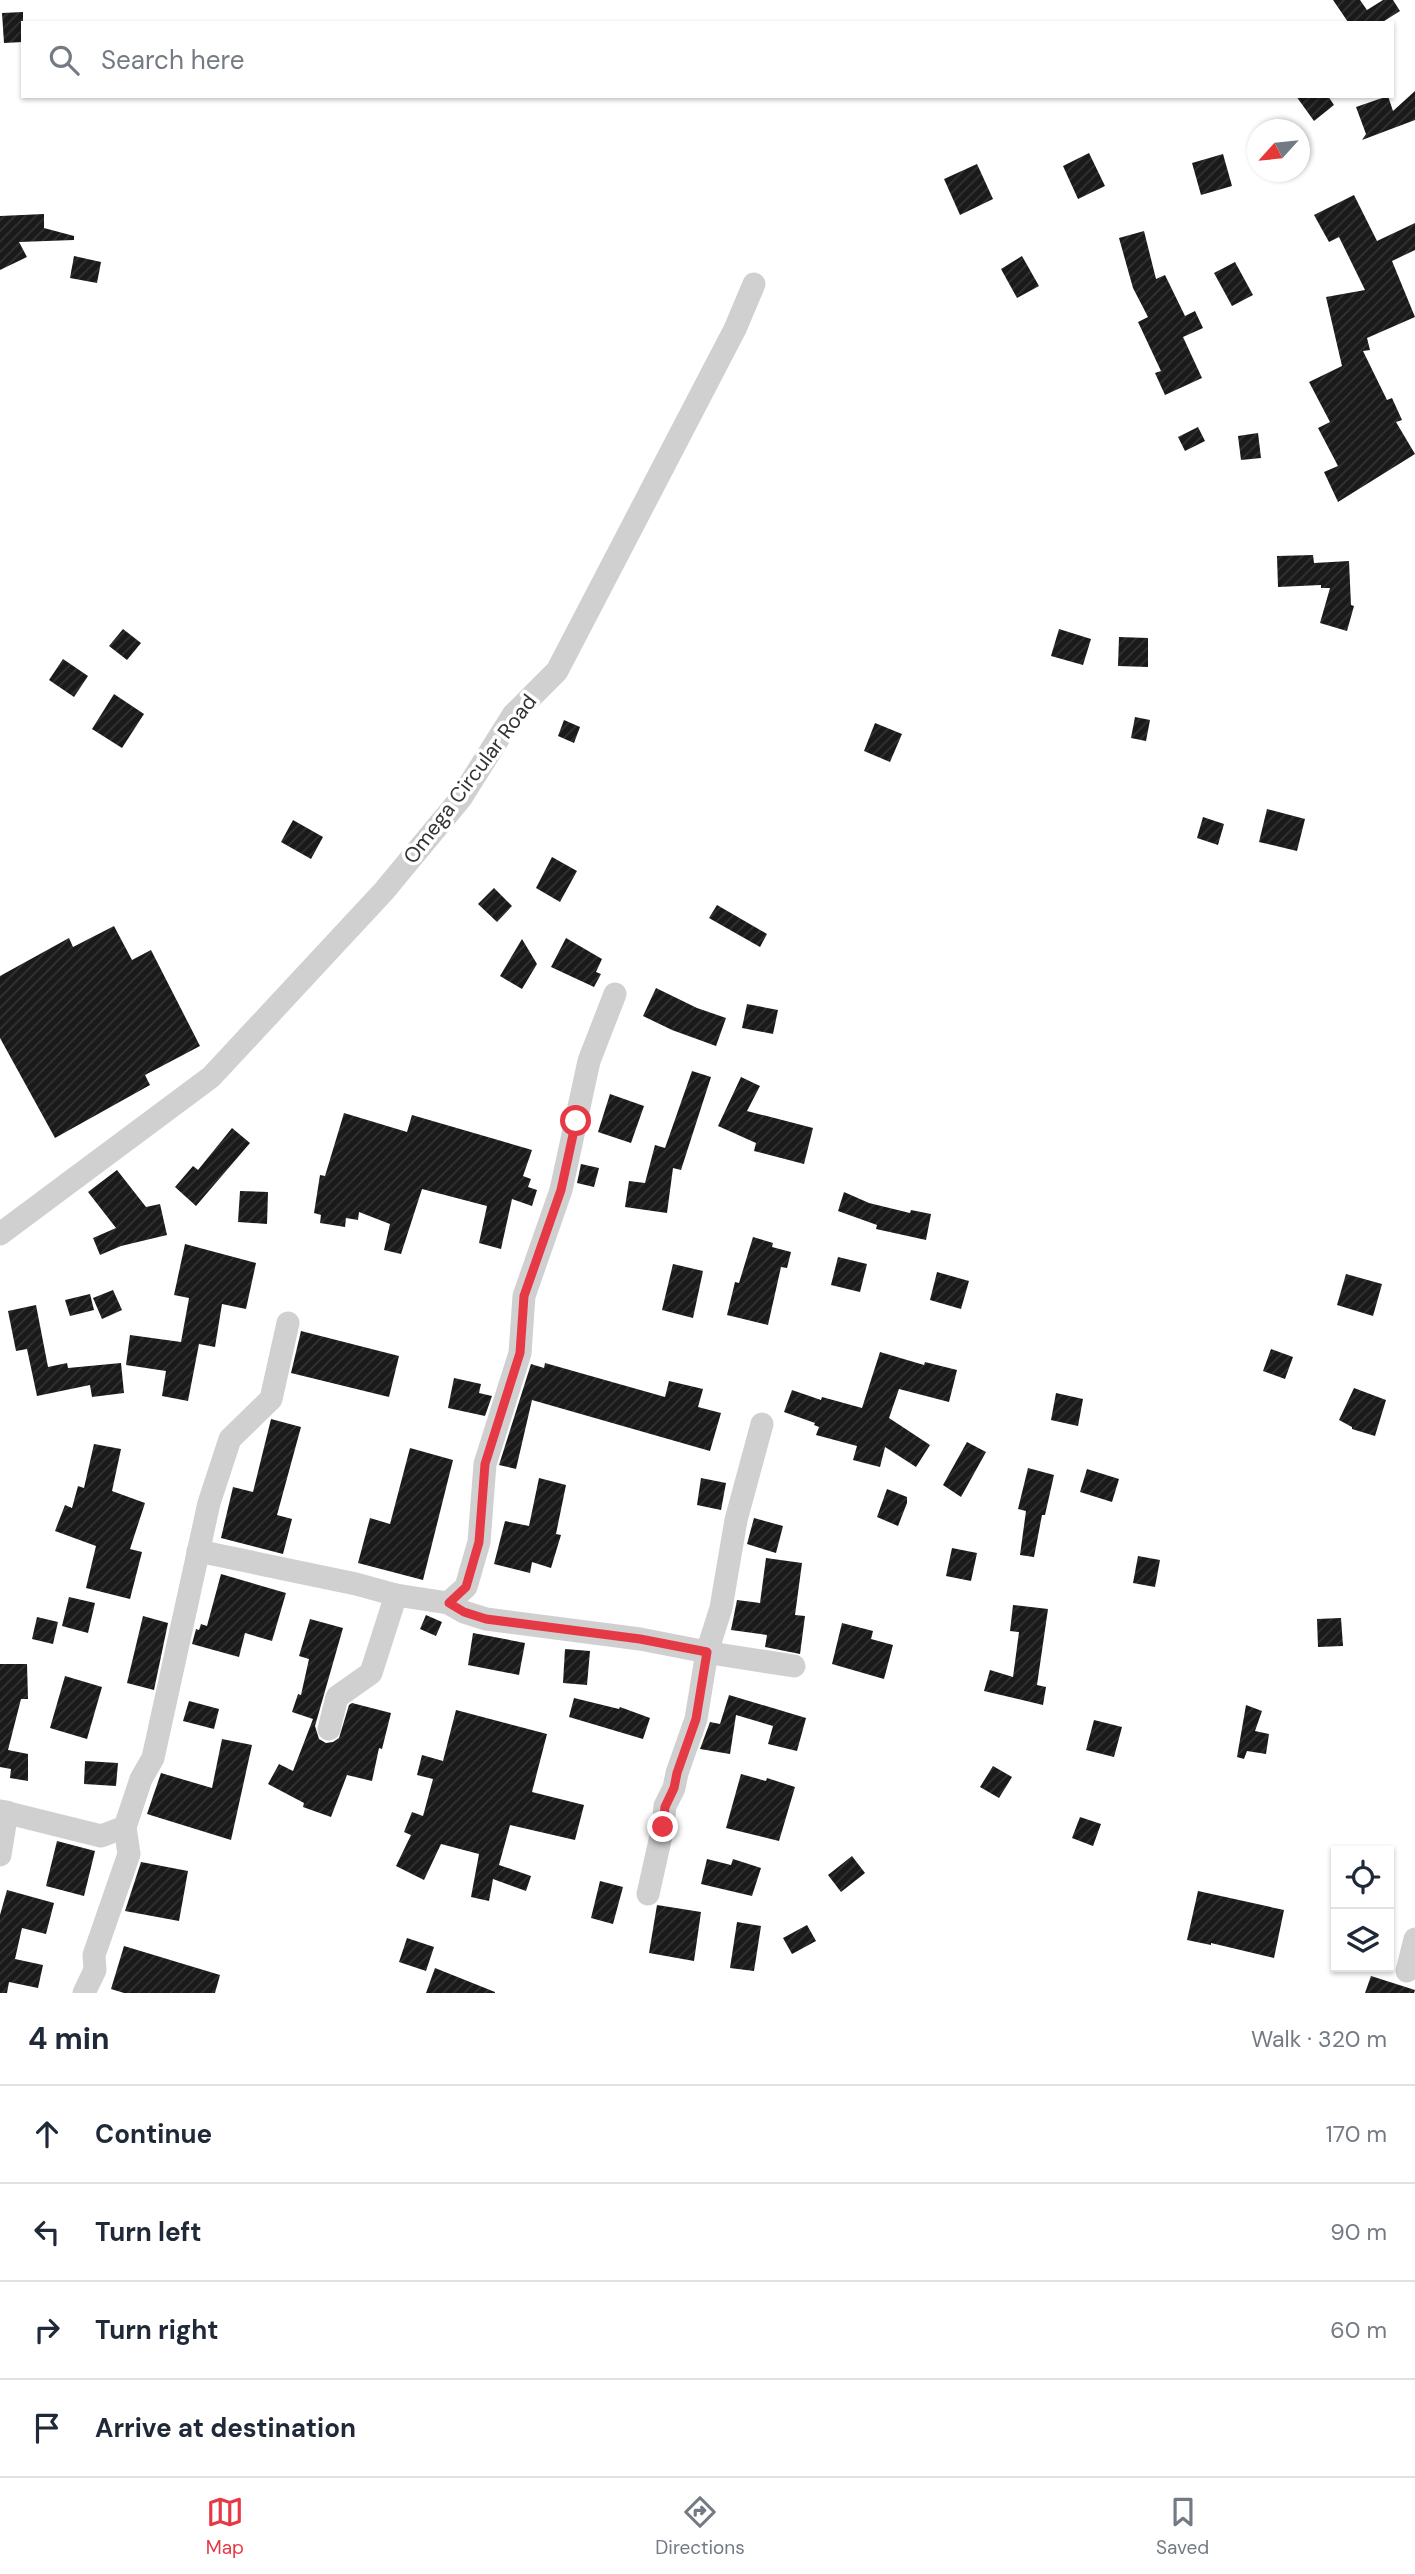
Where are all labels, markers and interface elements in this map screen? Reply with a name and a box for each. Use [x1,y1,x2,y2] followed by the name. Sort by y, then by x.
[21,21,1394,98] search box
[45,41,83,79] icon: search
[101,43,244,77] text: Search here
[1247,119,1310,182] north arrow
[397,689,543,869] street label: Omega Circular Road
[560,1105,591,1136] route start
[647,1811,678,1842] route end
[1331,1846,1394,1972] map controls
[1331,1846,1394,1909] button: locate
[1331,1909,1394,1972] button: layers
[28,2019,110,2058] text: 4 min
[1251,2024,1387,2054] text: Walk · 320 m
[28,2115,66,2153] icon: ahead
[95,2117,212,2151] text: Continue
[1326,2119,1387,2149] text: 170 m
[28,2213,66,2251] icon: left
[95,2215,202,2249] text: Turn left
[1330,2217,1387,2247] text: 90 m
[28,2311,66,2349] icon: right
[95,2313,219,2347] text: Turn right
[1330,2315,1387,2345] text: 60 m
[28,2409,66,2447] icon: arrive
[95,2411,356,2445] text: Arrive at destination
[206,2493,244,2560] tab: Map
[655,2493,745,2560] tab: Directions
[1156,2493,1209,2560] tab: Saved

